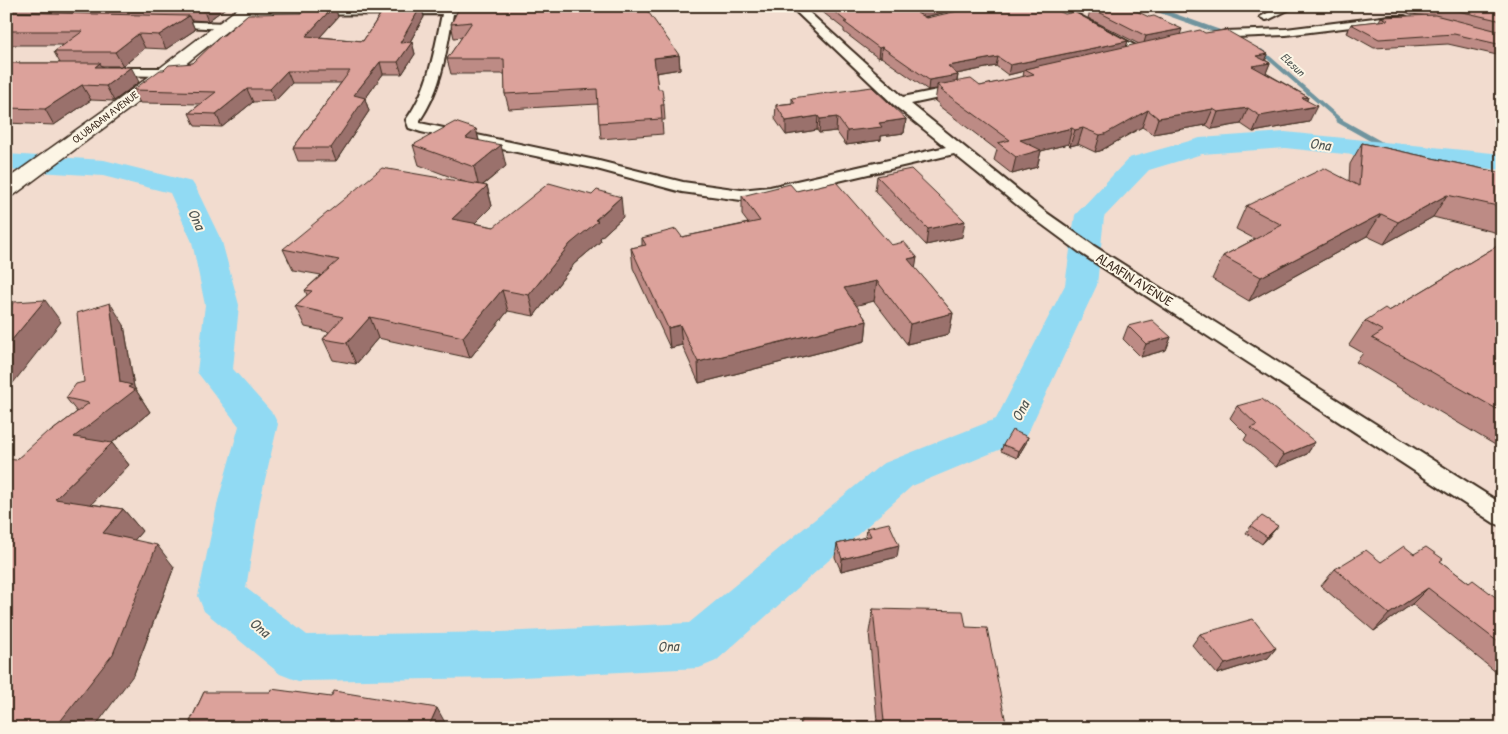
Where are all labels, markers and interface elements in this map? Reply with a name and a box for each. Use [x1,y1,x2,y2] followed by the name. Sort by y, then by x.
[1277,48,1310,81] water label: Elesun
[69,87,141,146] street label: OLUBADAN AVENUE
[1308,132,1334,156] water label: Ona
[183,205,212,235] water label: Ona
[1093,248,1177,310] street label: ALAAFIN AVENUE
[1006,395,1035,425] water label: Ona
[245,612,276,643] water label: Ona
[657,635,681,657] water label: Ona

